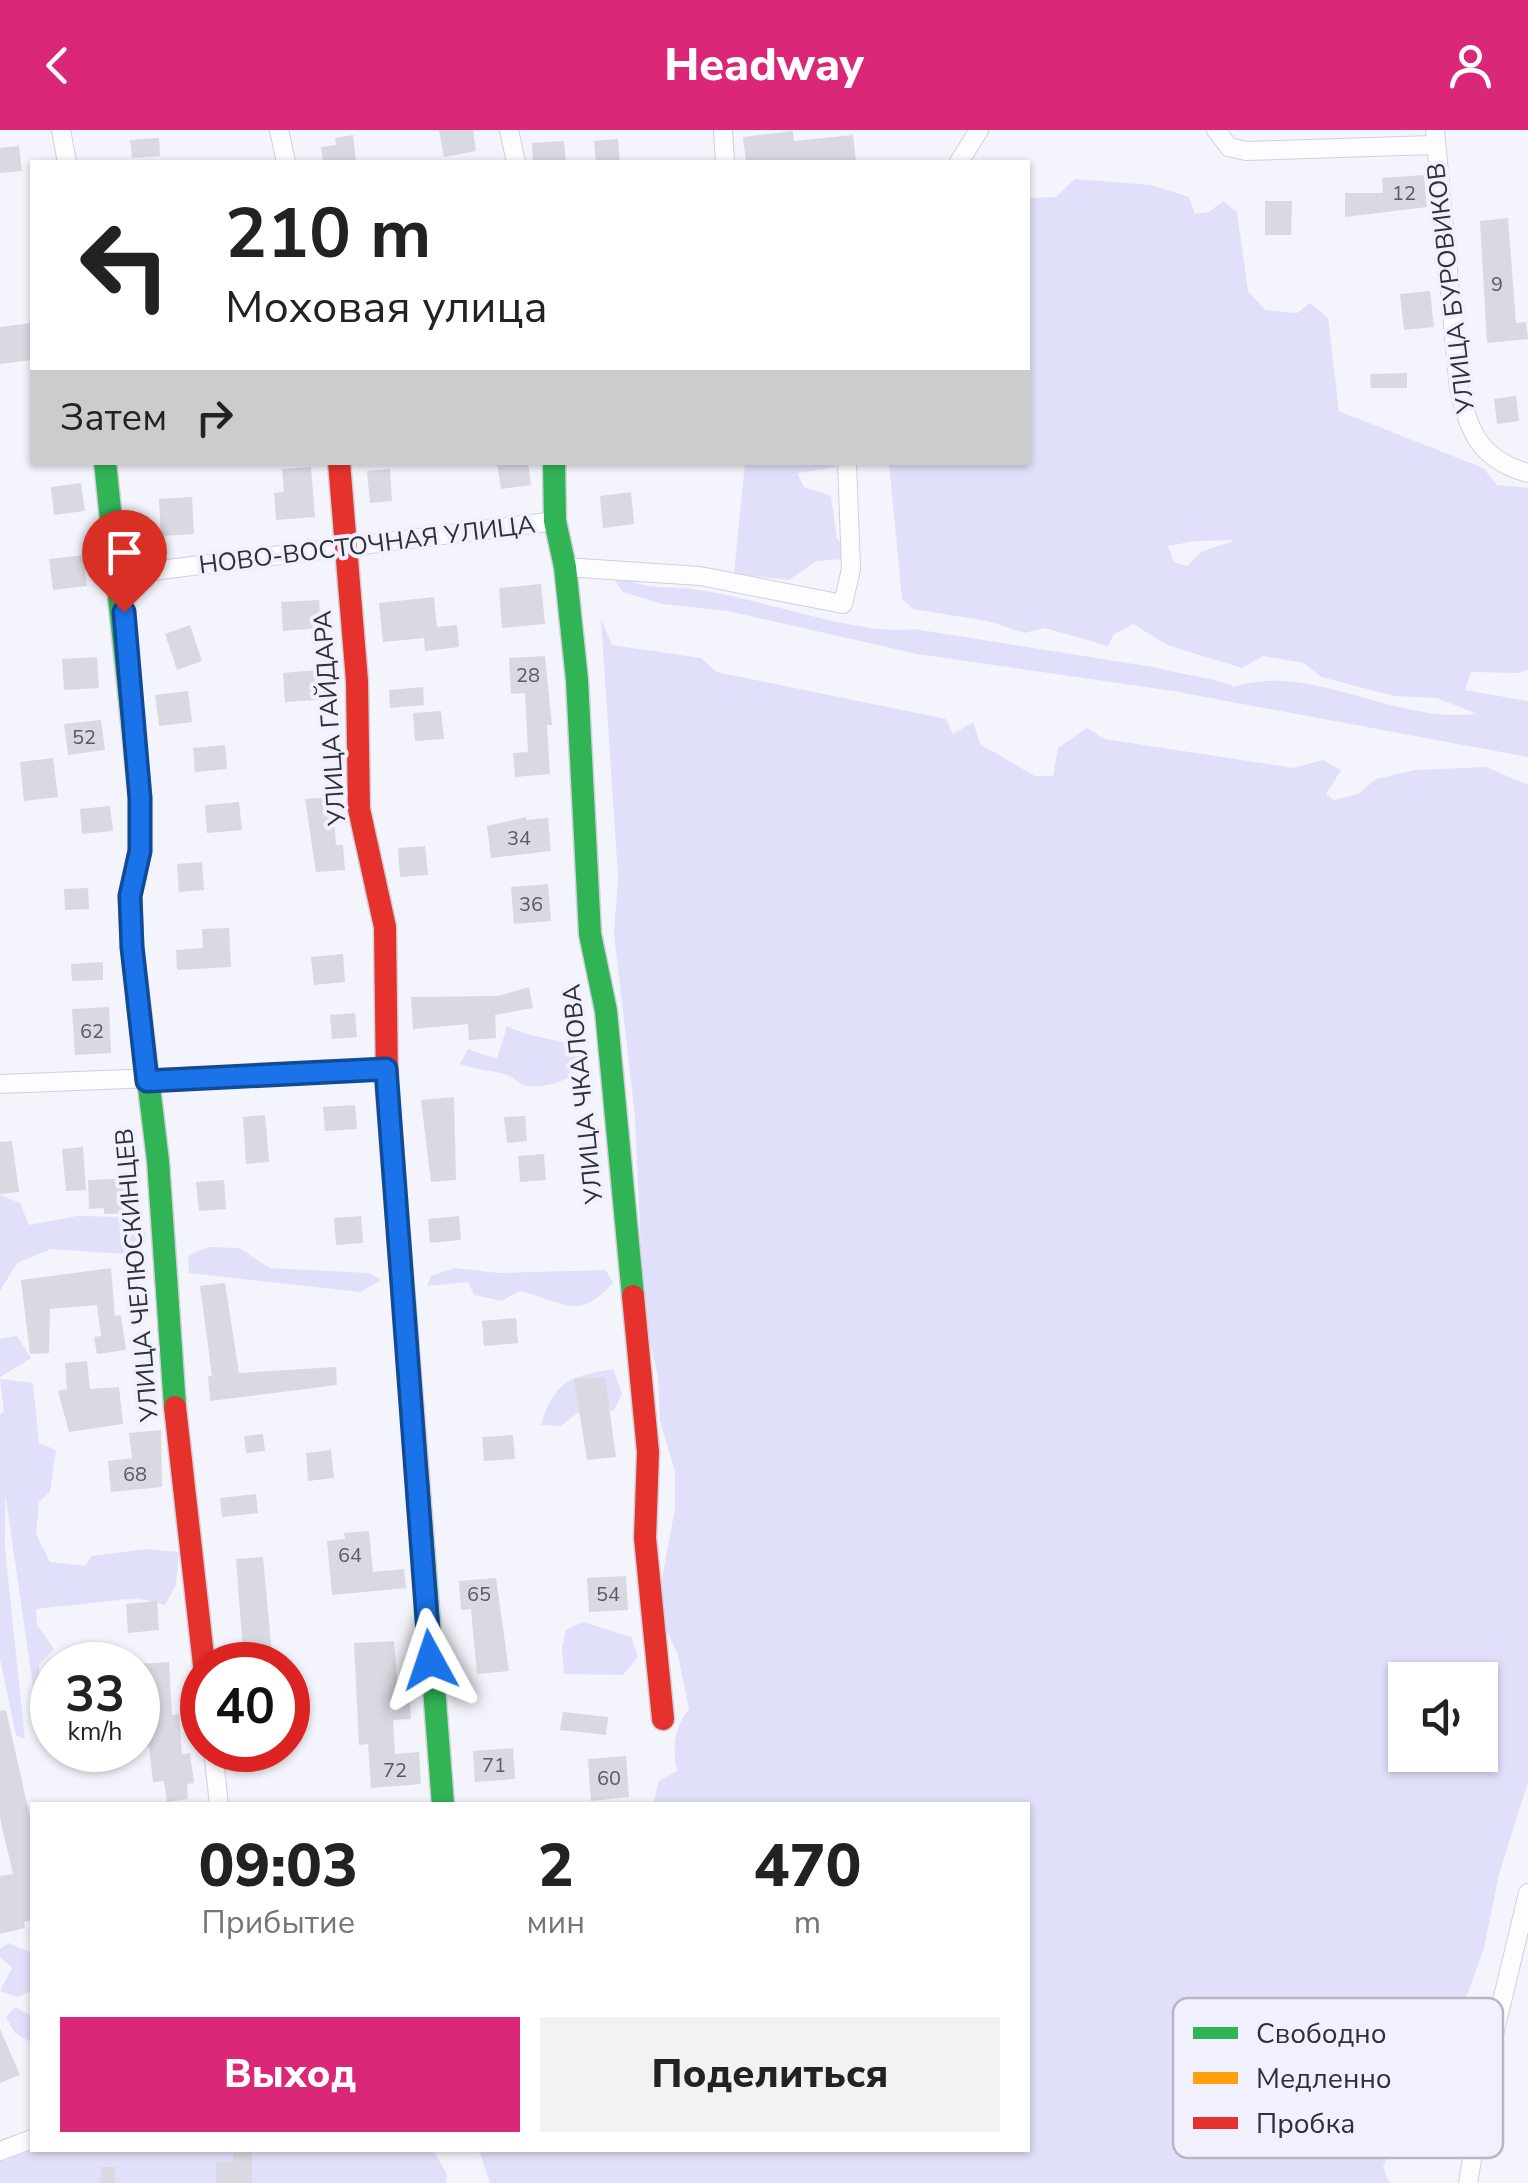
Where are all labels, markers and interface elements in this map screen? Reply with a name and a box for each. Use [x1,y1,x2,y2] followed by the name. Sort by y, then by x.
[664,35,864,96] text: Headway
[30,38,85,93] icon: back
[1443,38,1498,93] icon: person
[1419,161,1483,416] street label: УЛИЦА БУРОВИКОВ
[1392,180,1416,207] house number: 12
[225,186,431,282] text: 210 m
[60,200,190,330] icon: left
[1491,271,1503,298] house number: 9
[225,277,548,338] text: Моховая улица
[187,390,242,445] icon: right
[60,392,167,443] text: Затем
[197,507,537,583] street label: НОВО-ВОСТОЧНАЯ УЛИЦА
[82,510,167,613] pin
[97,525,152,580] icon: arrive
[306,609,355,828] street label: УЛИЦА ГАЙДАРА
[516,662,540,689] house number: 28
[72,724,96,751] house number: 52
[507,825,531,852] house number: 34
[519,891,543,918] house number: 36
[555,982,612,1207] street label: УЛИЦА ЧКАЛОВА
[80,1018,104,1045] house number: 62
[107,1127,167,1424] street label: УЛИЦА ЧЕЛЮСКИНЦЕВ
[123,1461,147,1488] house number: 68
[338,1542,362,1569] house number: 64
[467,1581,491,1608] house number: 65
[596,1581,620,1608] house number: 54
[378,1608,482,1712] position arrow
[180,1642,310,1772] speed limit sign: 40
[65,1660,125,1729] text: 33
[1388,1662,1498,1772] map controls
[1388,1662,1498,1772] button: sound
[67,1715,123,1749] text: km/h
[482,1752,506,1779] house number: 71
[383,1757,407,1784] house number: 72
[597,1765,621,1792] house number: 60
[198,1825,358,1907] text: 09:03
[538,1825,574,1907] text: 2
[754,1825,862,1907] text: 470
[201,1901,355,1944] text: Прибытие
[527,1901,585,1944] text: мин
[794,1901,821,1944] text: m
[1173,1998,1503,2158] legend
[1256,2015,1387,2053] text: Свободно
[60,2017,520,2132] button: Выход
[540,2017,1000,2132] button: Поделиться
[1256,2060,1392,2098] text: Медленно
[1256,2105,1355,2143] text: Пробка

